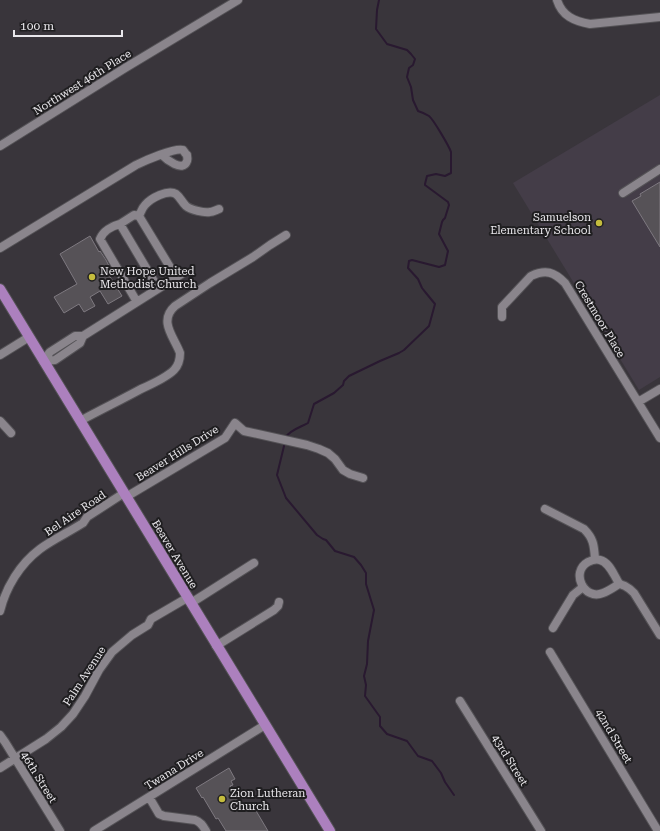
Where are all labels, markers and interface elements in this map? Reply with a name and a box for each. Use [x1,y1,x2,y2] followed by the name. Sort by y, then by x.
[14,12,122,38] scale bar
[20,19,54,33] text: 100 m
[31,47,134,118] street label: Northwest 46th Place
[490,211,592,237] place label: Samuelson Elementary School
[594,218,604,228] marker: Samuelson Elementary School
[100,265,197,291] place label: New Hope United Methodist Church
[87,272,97,282] marker: New Hope United Methodist Church
[572,279,628,360] street label: Crestmoor Place
[134,423,221,484] street label: Beaver Hills Drive
[42,488,108,539] street label: Bel Aire Road
[149,517,200,591] street label: Beaver Avenue
[60,644,108,708] street label: Palm Avenue
[592,707,635,766] street label: 42nd Street
[489,732,530,788] street label: 43rd Street
[142,746,206,793] street label: Twana Drive
[18,749,59,805] street label: 46th Street
[230,787,305,813] place label: Zion Lutheran Church
[217,794,227,804] marker: Zion Lutheran Church

